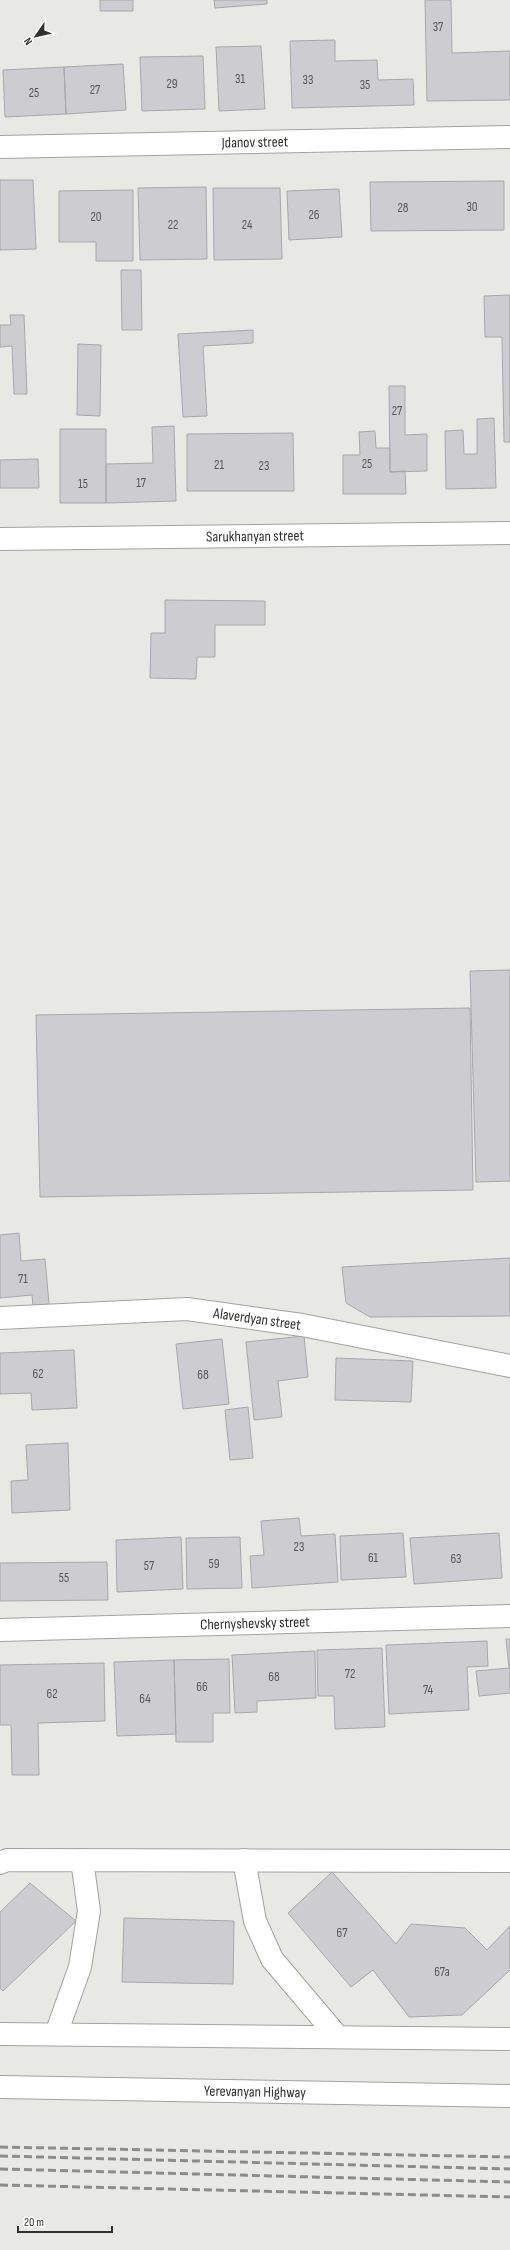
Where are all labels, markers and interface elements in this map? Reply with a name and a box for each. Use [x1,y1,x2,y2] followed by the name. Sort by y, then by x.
[16,16,56,56] north arrow
[433,19,444,35] house number: 37
[21,35,35,47] text: N
[235,71,245,87] house number: 31
[303,72,313,88] house number: 33
[166,76,178,92] house number: 29
[360,77,370,93] house number: 35
[90,82,101,98] house number: 27
[29,85,39,101] house number: 25
[221,132,289,153] street label: Jdanov street
[466,199,478,215] house number: 30
[397,200,409,216] house number: 28
[308,207,320,223] house number: 26
[90,209,102,225] house number: 20
[168,217,178,233] house number: 22
[242,217,253,233] house number: 24
[392,403,403,419] house number: 27
[362,456,372,472] house number: 25
[214,457,224,473] house number: 21
[259,458,269,474] house number: 23
[136,475,147,491] house number: 17
[78,476,88,492] house number: 15
[206,526,304,547] street label: Sarukhanyan street
[18,1271,28,1287] house number: 71
[211,1304,302,1335] street label: Alaverdyan street
[32,1366,44,1382] house number: 62
[197,1367,209,1383] house number: 68
[294,1539,304,1555] house number: 23
[368,1550,379,1566] house number: 61
[450,1551,462,1567] house number: 63
[209,1556,220,1572] house number: 59
[144,1558,155,1574] house number: 57
[59,1570,69,1586] house number: 55
[200,1612,310,1635] street label: Chernyshevsky street
[345,1666,355,1682] house number: 72
[268,1669,280,1685] house number: 68
[196,1679,208,1695] house number: 66
[423,1682,434,1698] house number: 74
[46,1686,58,1702] house number: 62
[139,1691,151,1707] house number: 64
[337,1925,348,1941] house number: 67
[434,1964,450,1980] house number: 67a
[204,2082,306,2102] street label: Yerevanyan Highway
[18,2208,112,2234] scale bar
[24,2215,44,2230] text: 20 m

